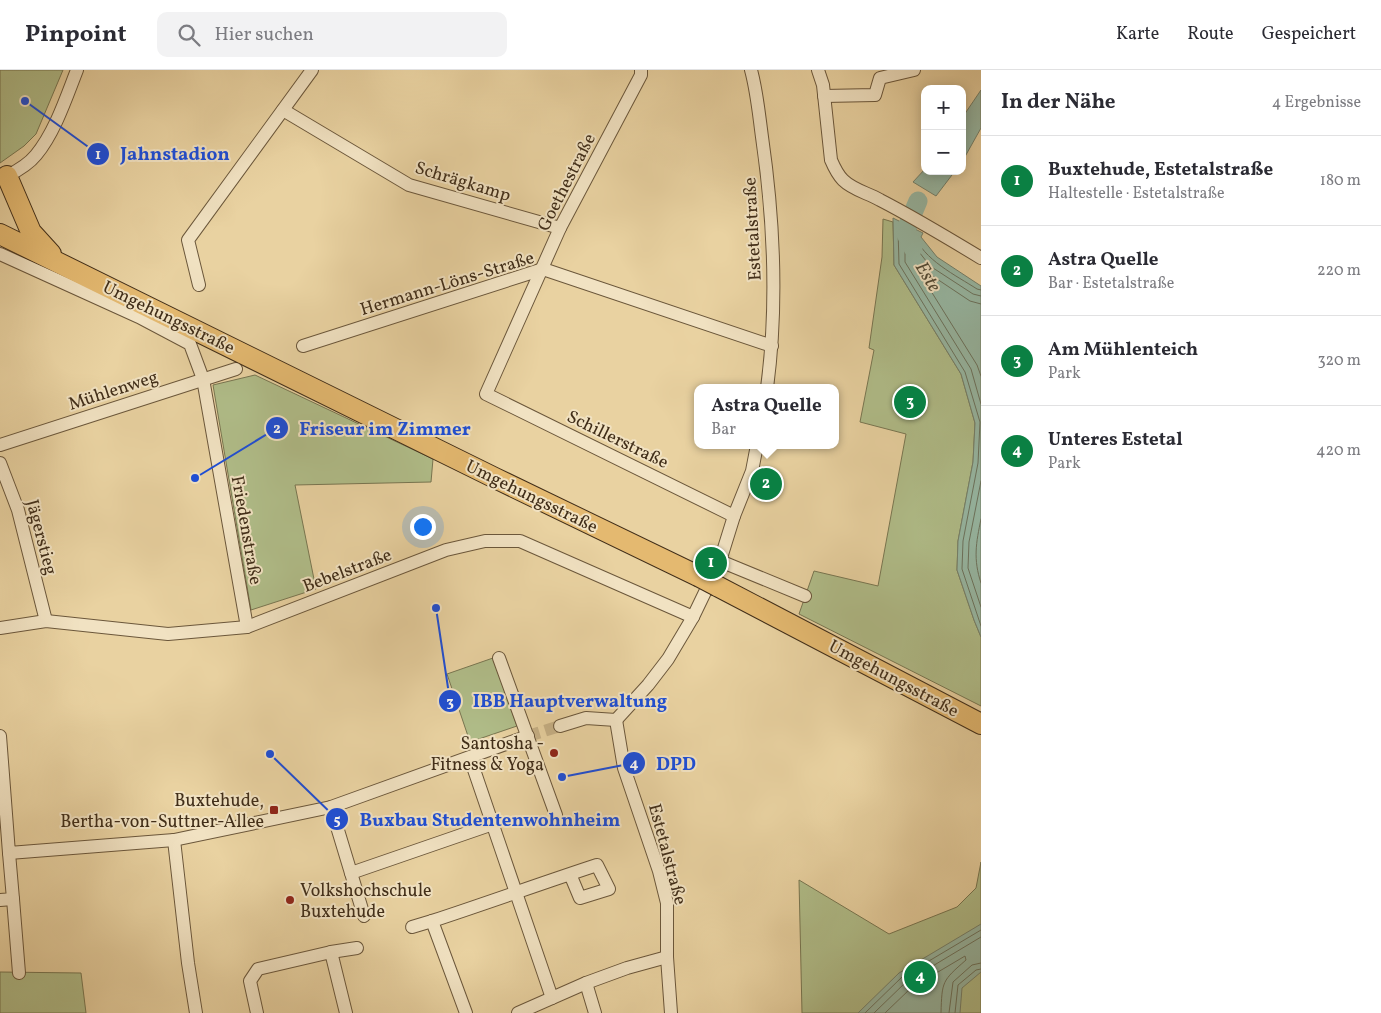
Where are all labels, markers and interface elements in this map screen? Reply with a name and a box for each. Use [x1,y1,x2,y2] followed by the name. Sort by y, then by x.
[157,12,507,57] search box
[25,18,127,52] text: Pinpoint
[175,21,203,49] icon: search
[215,22,314,48] text: Hier suchen
[1116,22,1159,47] text: Karte
[1187,22,1234,47] text: Route
[1262,22,1356,47] text: Gespeichert
[921,85,966,175] map controls
[921,85,966,130] button: +
[1001,88,1116,117] text: In der Nähe
[1272,92,1361,114] text: 4 Ergebnisse
[532,129,603,236] street label: Goethestraße
[921,130,966,175] button: −
[85,137,240,171] callout: Jahnstadion
[119,142,230,168] text: Jahnstadion
[95,145,101,166] text: 1
[412,156,514,209] street label: Schrägkamp
[1048,157,1273,183] text: Buxtehude, Estetalstraße
[1014,170,1020,192] text: 1
[1320,170,1361,192] text: 180 m
[738,176,769,281] street label: Estetalstraße
[1048,183,1225,205] text: Haltestelle · Estetalstraße
[357,246,538,323] street label: Hermann-Löns-Straße
[1048,247,1159,273] text: Astra Quelle
[908,257,946,297] water label: Este
[1013,260,1021,282] text: 2
[1317,260,1361,282] text: 220 m
[1048,273,1174,295] text: Bar · Estetalstraße
[98,276,239,361] street label: Umgehungsstraße
[1048,337,1198,363] text: Am Mühlenteich
[1013,350,1021,372] text: 3
[1317,350,1361,372] text: 320 m
[1048,363,1081,385] text: Park
[66,365,161,418] street label: Mühlenweg
[894,383,926,421] pin: 3
[694,384,839,449] popup
[711,393,822,419] text: Astra Quelle
[562,405,672,476] street label: Schillerstraße
[264,411,481,445] callout: Friseur im Zimmer
[299,417,471,443] text: Friseur im Zimmer
[273,419,281,440] text: 2
[711,419,736,441] text: Bar
[1048,427,1183,453] text: Unteres Estetal
[1012,440,1022,462] text: 4
[1316,440,1361,462] text: 420 m
[1048,453,1081,475] text: Park
[461,455,602,540] street label: Umgehungsstraße
[750,465,782,503] pin: 2
[224,474,267,587] street label: Friedenstraße
[18,497,63,578] street label: Jägerstieg
[410,514,436,540] your location
[299,543,396,600] street label: Bebelstraße
[695,544,727,582] pin: 1
[824,634,963,724] street label: Umgehungsstraße
[438,684,677,718] callout: IBB Hauptverwaltung
[473,689,667,715] text: IBB Hauptverwaltung
[446,692,454,713] text: 3
[431,732,544,778] place label: Santosha - Fitness & Yoga
[621,746,706,780] callout: DPD
[548,747,560,759] marker: Santosha - Fitness & Yoga
[656,752,696,778] text: DPD
[629,754,639,775] text: 4
[60,789,264,835] place label: Buxtehude, Bertha-von-Suttner-Allee
[641,801,692,908] street label: Estetalstraße
[324,802,630,836] callout: Buxbau Studentenwohnheim
[268,804,280,816] marker: Buxtehude, Bertha-von-Suttner-Allee
[360,808,620,834] text: Buxbau Studentenwohnheim
[333,810,341,831] text: 5
[300,879,432,925] place label: Volkshochschule Buxtehude
[284,894,296,906] marker: Volkshochschule Buxtehude
[904,958,936,996] pin: 4

